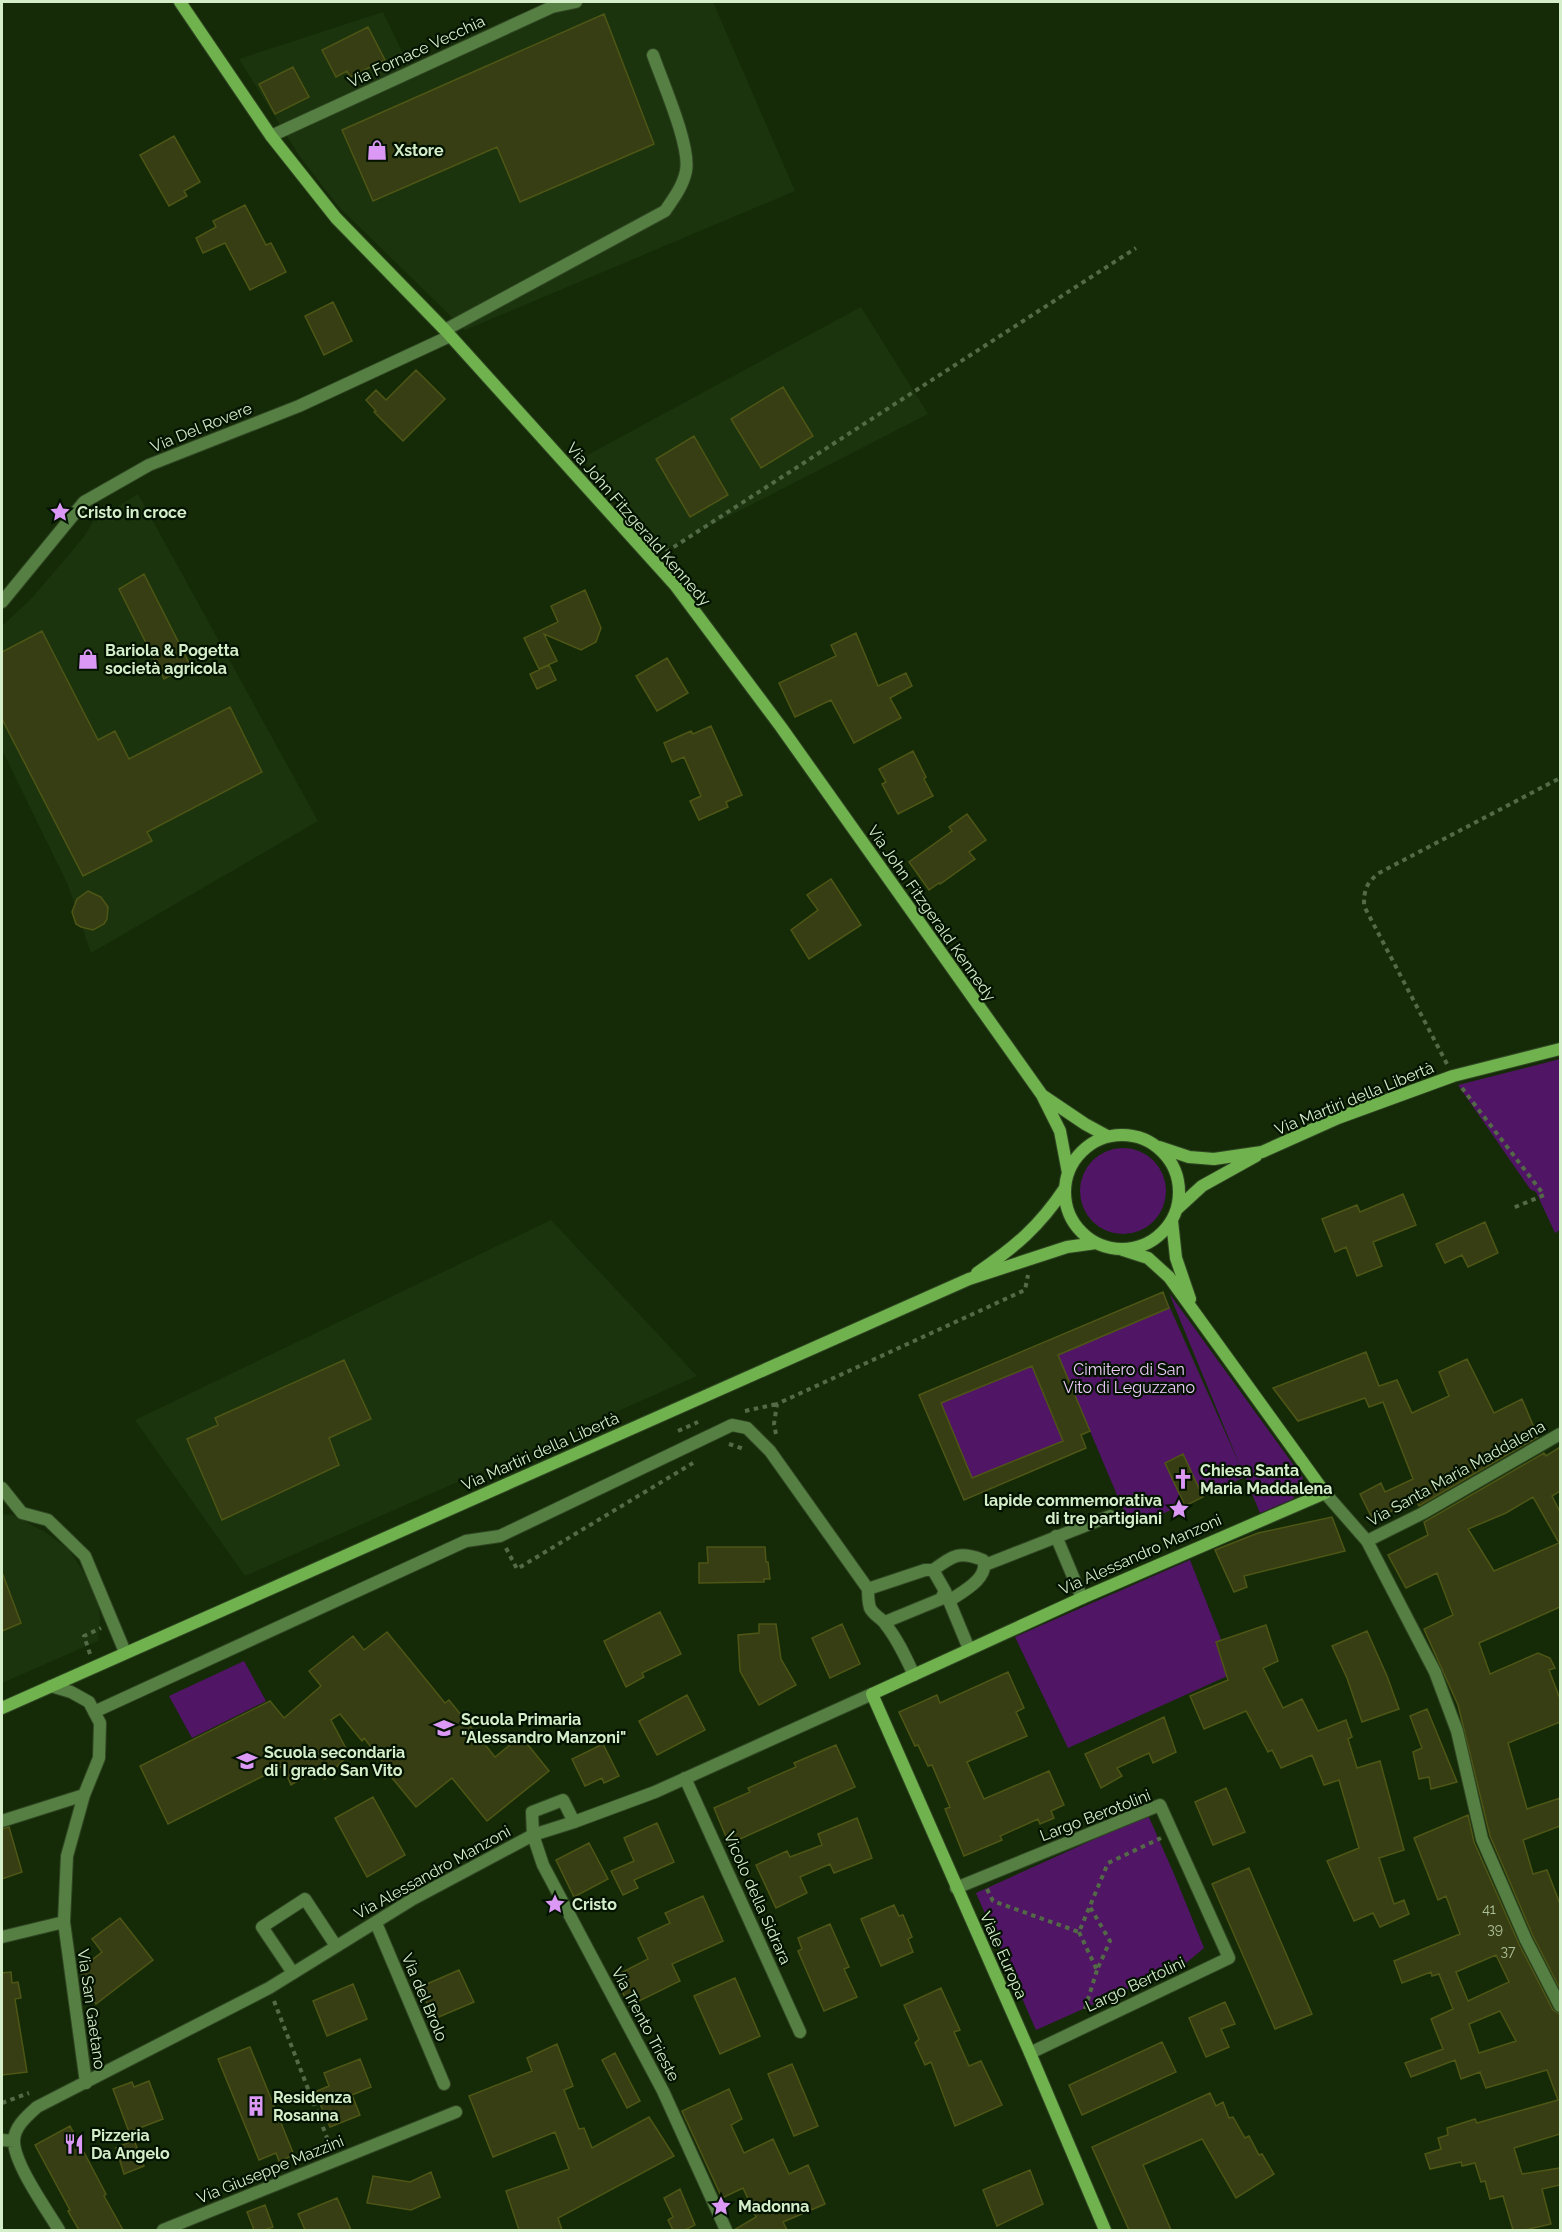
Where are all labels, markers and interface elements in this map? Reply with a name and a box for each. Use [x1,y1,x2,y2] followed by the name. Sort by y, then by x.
[345,11,488,92] street label: Via Fornace Vecchia
[365,138,389,162] shop icon: Xstore
[393,141,444,160] place label: Xstore
[148,398,255,456] street label: Via Del Rovere
[562,439,715,610] street label: Via John Fitzgerald Kennedy
[48,500,72,524] place icon: Cristo in croce
[77,503,187,522] place label: Cristo in croce
[105,641,239,678] place label: Bariola & Pogetta società agricola
[76,647,100,671] shop icon: Bariola & Pogetta società agricola
[863,822,1000,1005] street label: Via John Fitzgerald Kennedy
[1272,1058,1437,1139] street label: Via Martiri della Libertà
[1063,1360,1195,1397] park label: Cimitero di San Vito di Leguzzano
[459,1408,622,1495] street label: Via Martiri della Libertà
[1364,1416,1549,1530] street label: Via Santa Maria Maddalena
[1200,1461,1332,1498] place label: Chiesa Santa Maria Maddalena
[1171,1467,1195,1491] church icon: Chiesa Santa Maria Maddalena
[984,1491,1162,1528] place label: lapide commemorativa di tre partigiani
[1167,1497,1191,1521] place icon: lapide commemorativa di tre partigiani
[1056,1510,1224,1599] street label: Via Alessandro Manzoni
[461,1710,626,1747] place label: Scuola Primaria "Alessandro Manzoni"
[432,1716,456,1740] school or university icon: Scuola Primaria "Alessandro Manzoni"
[264,1743,405,1780] place label: Scuola secondaria di I grado San Vito
[235,1749,259,1773] school or university icon: Scuola secondaria di I grado San Vito
[1037,1786,1153,1845] street label: Largo Berotolini
[351,1822,514,1923] street label: Via Alessandro Manzoni
[720,1829,795,1967] street label: Vicolo della Sidrara
[543,1892,567,1916] place icon: Cristo
[572,1895,617,1914] place label: Cristo
[1482,1901,1496,1917] house number: 41
[976,1909,1031,2002] street label: Viale Europa
[1487,1921,1503,1937] house number: 39
[1501,1943,1516,1959] house number: 37
[74,1948,109,2071] street label: Via San Gaetano
[397,1950,452,2044] street label: Via del Brolo
[1082,1953,1188,2016] street label: Largo Bertolini
[607,1964,684,2085] street label: Via Trento Trieste
[273,2088,352,2125] place label: Residenza Rosanna
[244,2094,268,2118] building icon: Residenza Rosanna
[91,2126,170,2163] place label: Pizzeria Da Angelo
[194,2131,346,2208] street label: Via Giuseppe Mazzini
[62,2132,86,2156] restaurant icon: Pizzeria Da Angelo
[709,2194,733,2218] place icon: Madonna
[738,2197,809,2216] place label: Madonna

